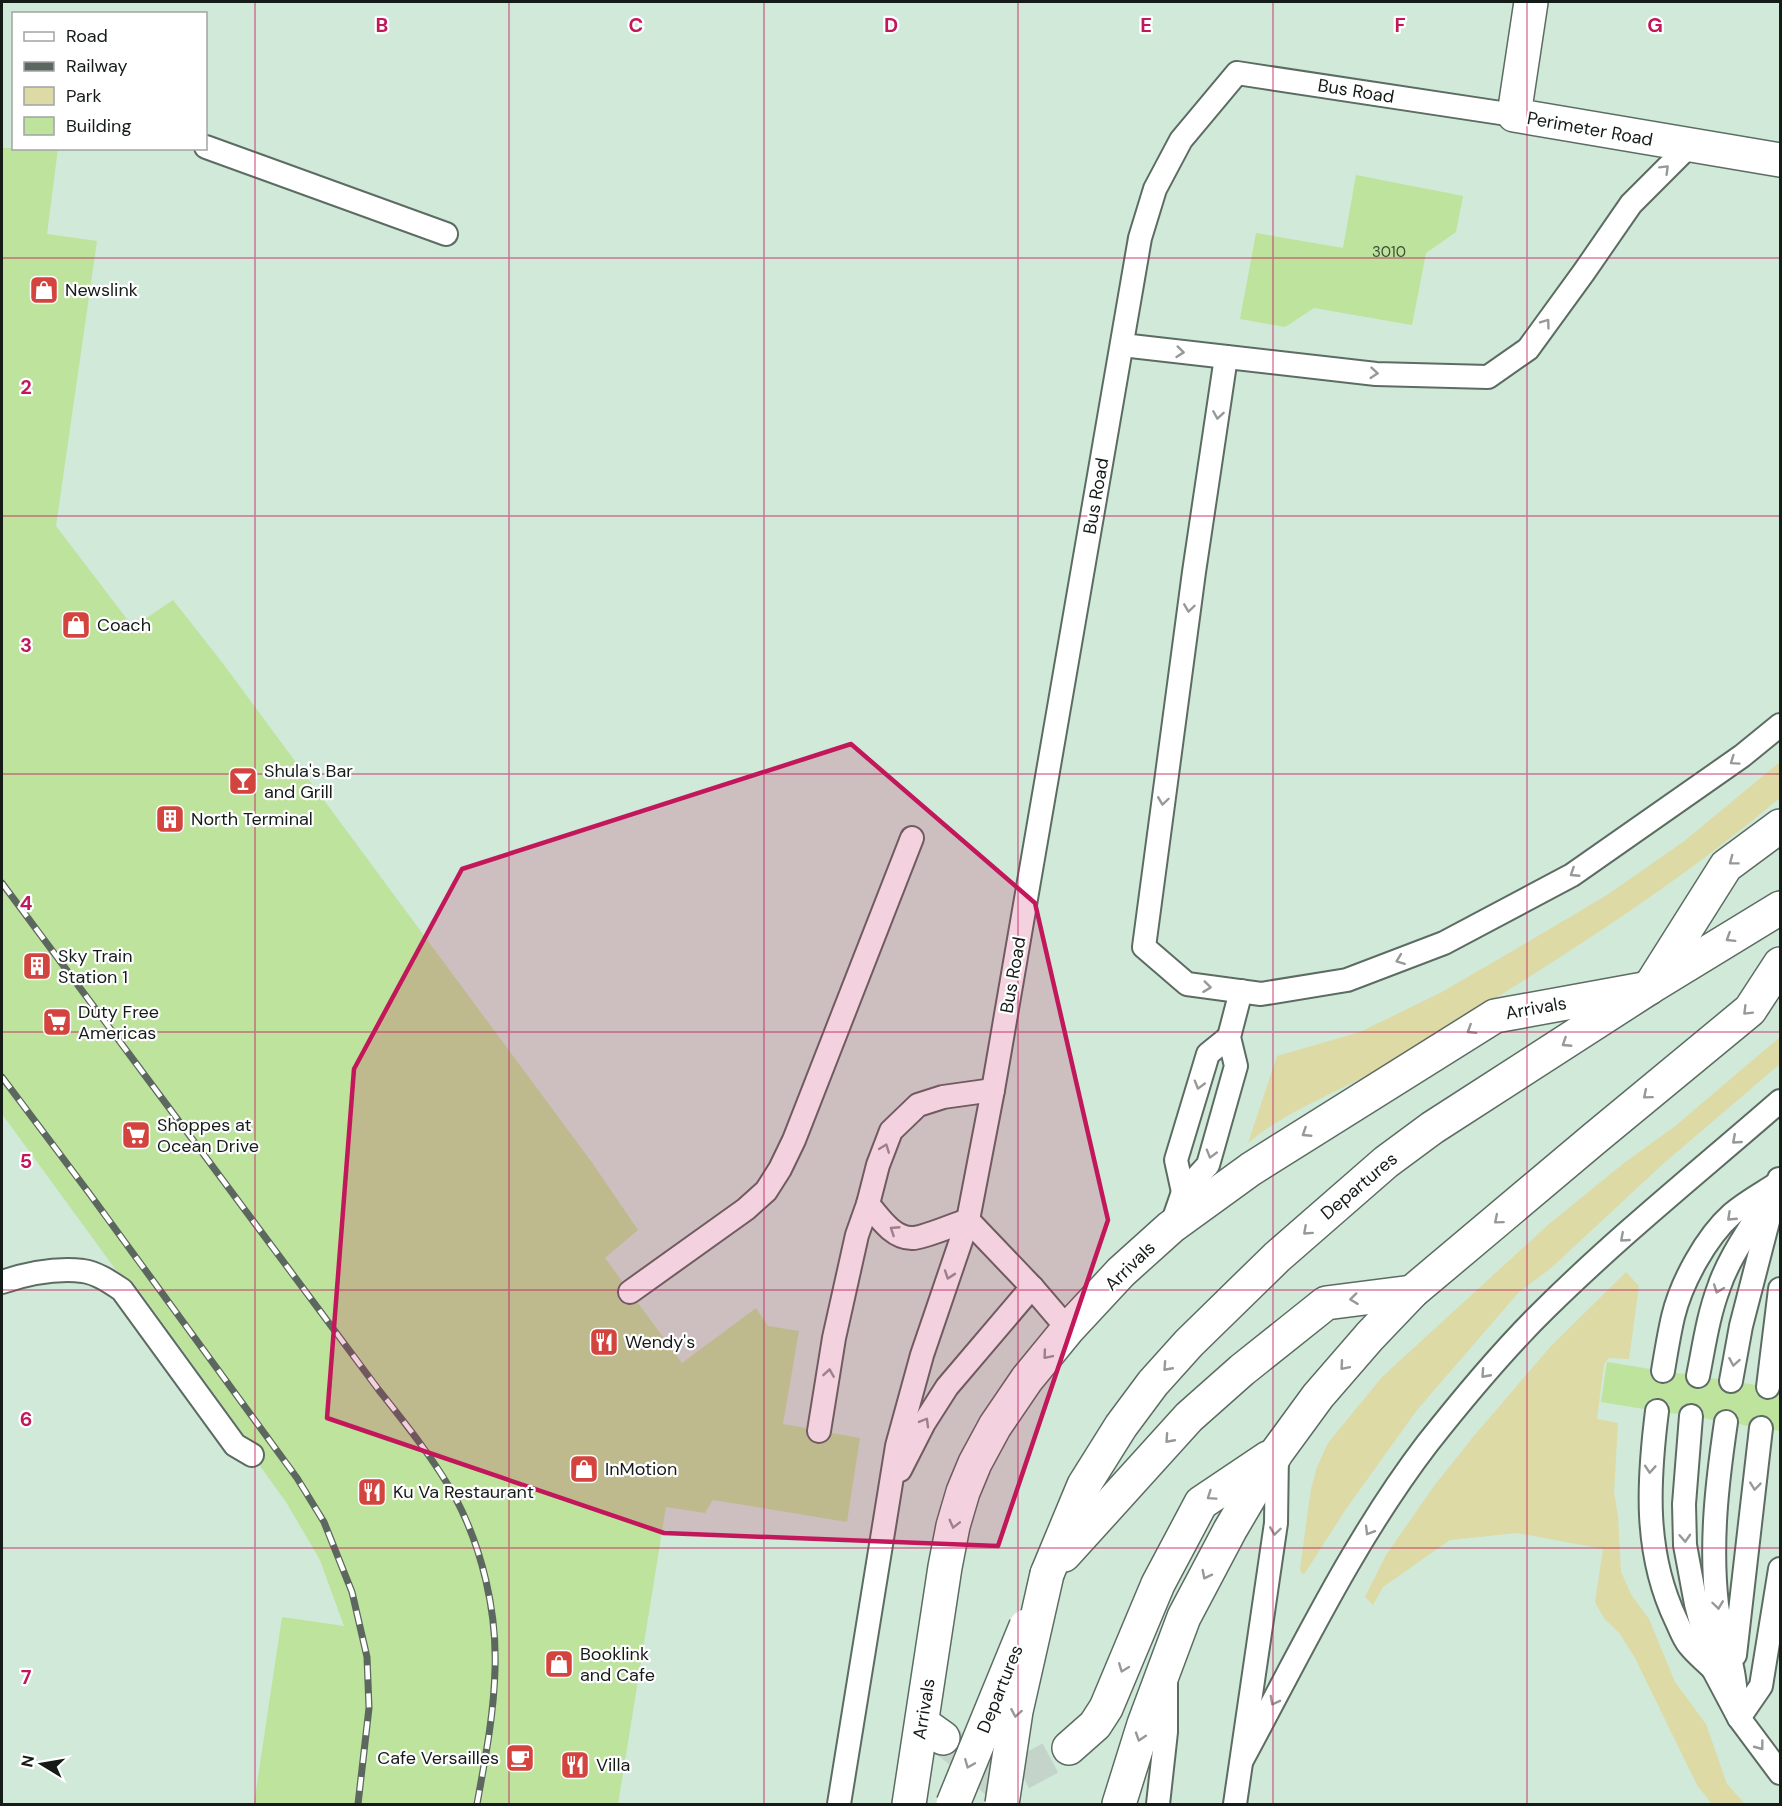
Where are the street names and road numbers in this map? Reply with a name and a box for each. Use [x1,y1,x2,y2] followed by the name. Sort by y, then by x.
[1316,73,1396,109] street label: Bus Road
[1525,106,1655,152] street label: Perimeter Road
[1078,456,1114,536] street label: Bus Road
[995,935,1031,1015] street label: Bus Road
[1504,991,1568,1025] street label: Arrivals
[1316,1147,1402,1225] street label: Departures
[1100,1236,1160,1296] street label: Arrivals
[971,1641,1029,1737] street label: Departures
[907,1677,941,1741] street label: Arrivals

